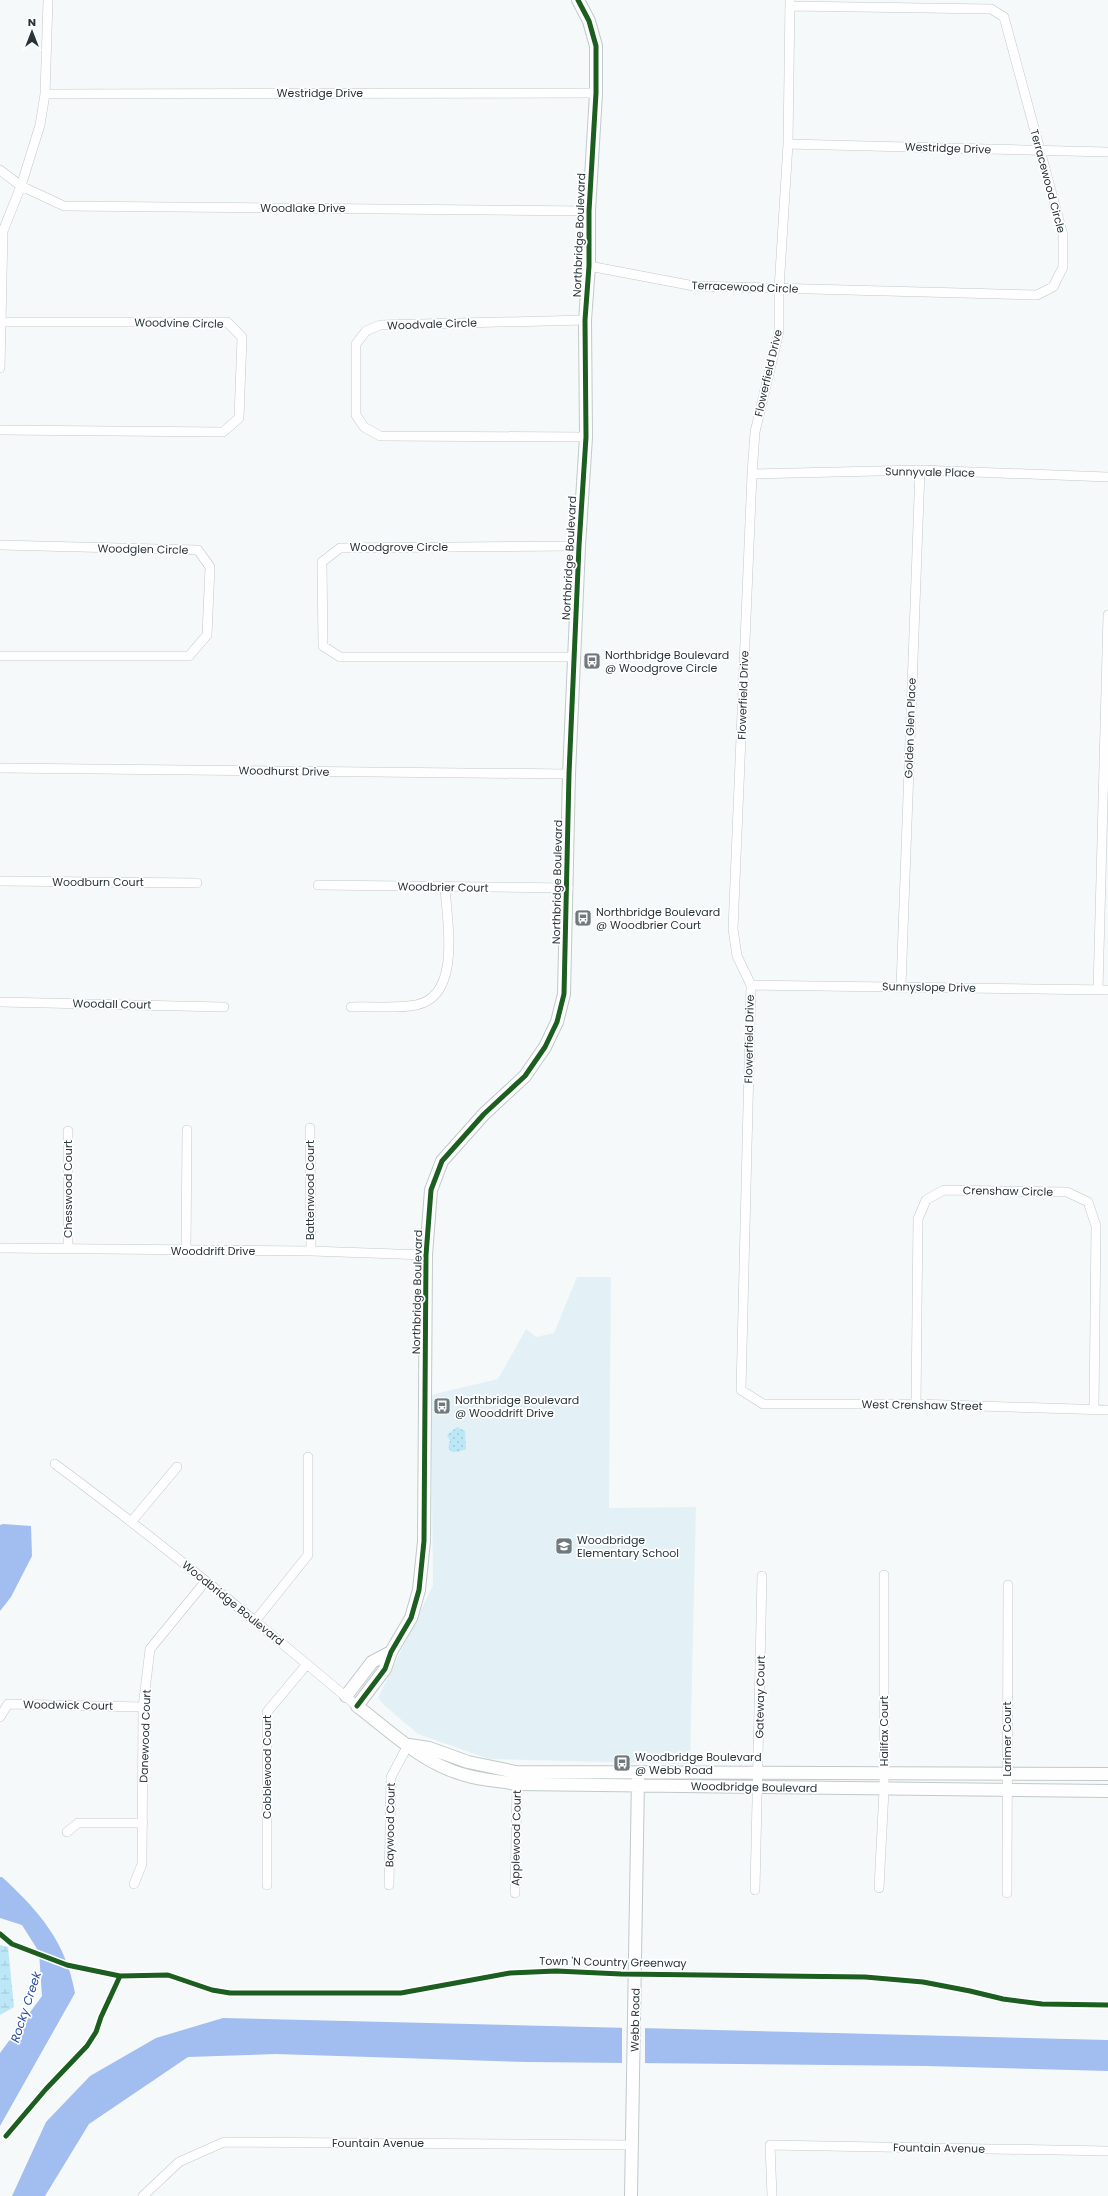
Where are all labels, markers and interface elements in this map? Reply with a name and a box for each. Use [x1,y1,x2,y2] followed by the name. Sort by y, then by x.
[12,12,52,52] north arrow
[28,14,36,30] text: N
[277,85,363,101] street label: Westridge Drive
[1026,127,1070,235] street label: Terracewood Circle
[905,138,992,158] street label: Westridge Drive
[569,173,589,297] street label: Northbridge Boulevard
[260,200,346,216] street label: Woodlake Drive
[691,277,799,297] street label: Terracewood Circle
[134,314,224,332] street label: Woodvine Circle
[387,314,477,334] street label: Woodvale Circle
[750,328,786,418] street label: Flowerfield Drive
[885,463,975,481] street label: Sunnyvale Place
[558,496,580,620] street label: Northbridge Boulevard
[350,539,448,555] street label: Woodgrove Circle
[98,540,189,558] street label: Woodglen Circle
[605,647,729,676] place label: Northbridge Boulevard @ Woodgrove Circle
[733,650,753,740] street label: Flowerfield Drive
[582,651,602,671] bus stop icon: Northbridge Boulevard @ Woodgrove Circle
[900,677,920,779] street label: Golden Glen Place
[239,762,330,780] street label: Woodhurst Drive
[548,820,566,944] street label: Northbridge Boulevard
[52,874,144,890] street label: Woodburn Court
[397,878,489,896] street label: Woodbrier Court
[596,904,720,933] place label: Northbridge Boulevard @ Woodbrier Court
[573,908,593,928] bus stop icon: Northbridge Boulevard @ Woodbrier Court
[882,978,976,996] street label: Sunnyslope Drive
[740,994,758,1084] street label: Flowerfield Drive
[73,995,151,1013] street label: Woodall Court
[60,1140,76,1238] street label: Chesswood Court
[302,1140,318,1240] street label: Battenwood Court
[963,1182,1053,1200] street label: Crenshaw Circle
[408,1230,426,1354] street label: Northbridge Boulevard
[171,1243,255,1259] street label: Wooddrift Drive
[455,1392,579,1421] place label: Northbridge Boulevard @ Wooddrift Drive
[432,1396,452,1416] bus stop icon: Northbridge Boulevard @ Wooddrift Drive
[861,1396,983,1414] street label: West Crenshaw Street
[577,1532,679,1561] place label: Woodbridge Elementary School
[554,1536,574,1556] school or university icon: Woodbridge Elementary School
[179,1557,287,1649] street label: Woodbridge Boulevard
[751,1655,769,1739] street label: Gateway Court
[135,1689,155,1783] street label: Danewood Court
[23,1696,113,1714] street label: Woodwick Court
[876,1696,892,1766] street label: Halifax Court
[999,1702,1015,1776] street label: Larimer Court
[259,1715,275,1819] street label: Cobblewood Court
[635,1749,762,1778] place label: Woodbridge Boulevard @ Webb Road
[612,1753,632,1773] bus stop icon: Woodbridge Boulevard @ Webb Road
[691,1778,817,1796] street label: Woodbridge Boulevard
[381,1783,399,1867] street label: Baywood Court
[507,1790,525,1886] street label: Applewood Court
[539,1953,688,1971] street label: Town 'N Country Greenway
[6,1968,45,2044] water label: Rocky Creek
[626,1988,644,2052] street label: Webb Road
[332,2135,424,2151] street label: Fountain Avenue
[893,2139,985,2157] street label: Fountain Avenue

